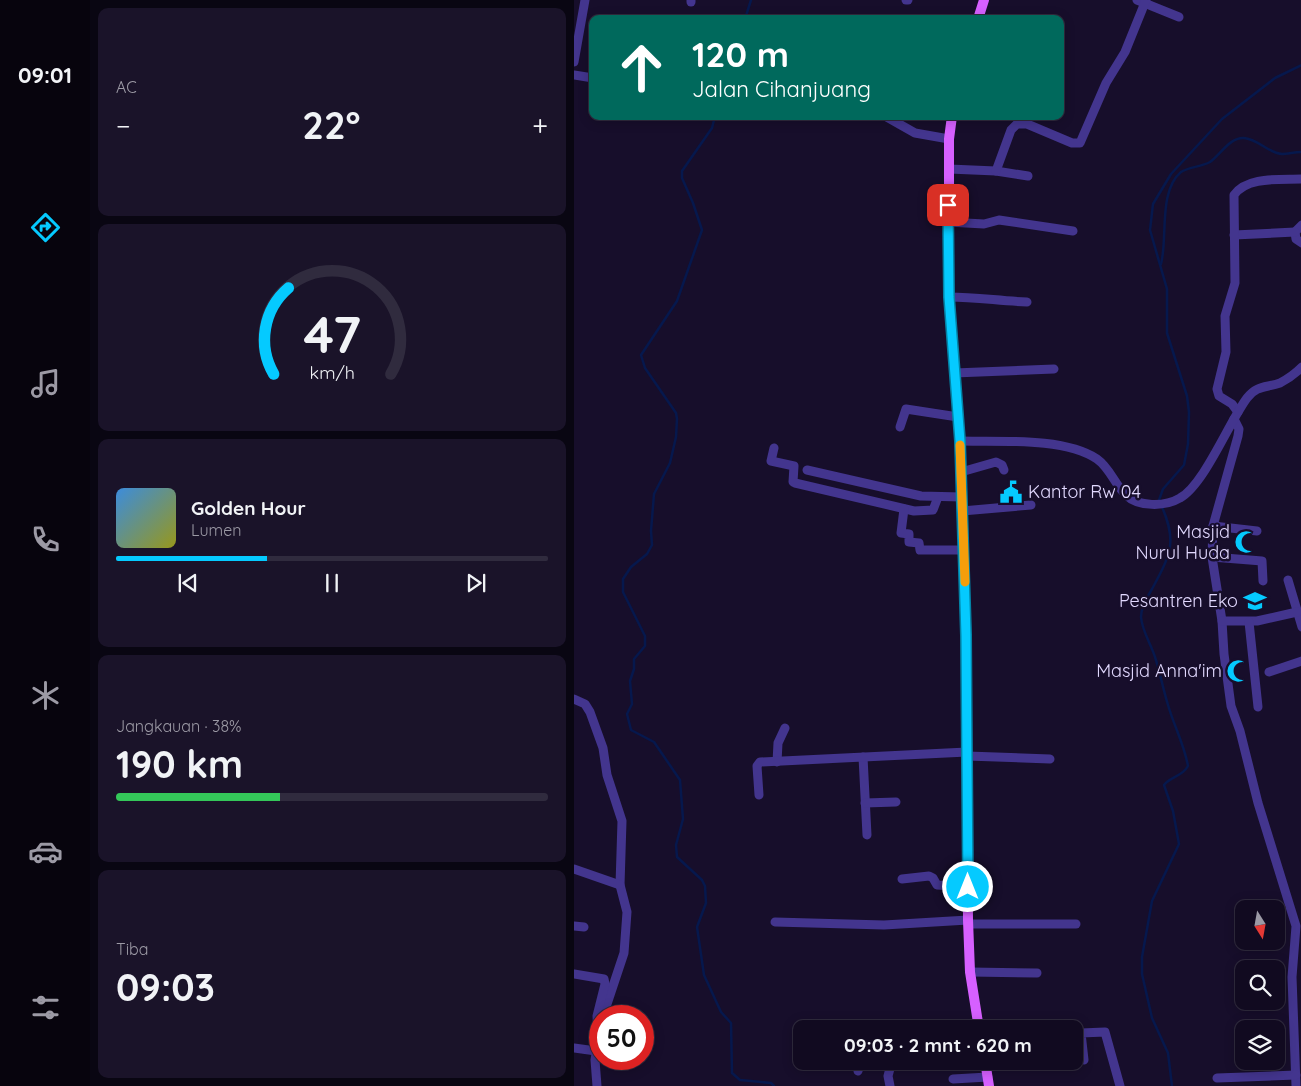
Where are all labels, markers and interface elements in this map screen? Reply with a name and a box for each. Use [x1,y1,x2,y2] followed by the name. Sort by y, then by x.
[692,32,789,76] text: 120 m
[609,35,674,100] icon: ahead
[18,61,72,89] text: 09:01
[692,75,871,103] text: Jalan Cihanjuang
[116,77,137,97] text: AC
[302,101,360,149] text: 22°
[116,108,131,143] text: −
[532,108,548,143] text: +
[927,184,969,226] pin
[934,191,962,219] icon: arrive
[28,210,63,245] icon: directions
[303,301,361,366] text: 47
[309,361,355,383] text: km/h
[28,366,63,401] icon: music
[998,479,1024,505] public building icon: Kantor Rw 04
[1028,480,1141,503] place label: Kantor Rw 04
[191,496,306,520] text: Golden Hour
[191,520,242,540] text: Lumen
[1135,520,1230,564] place label: Masjid Nurul Huda
[28,522,63,557] icon: phone
[1233,529,1259,555] mosque icon: Masjid Nurul Huda
[174,569,202,597] icon: previous
[318,569,346,597] icon: pause
[462,569,490,597] icon: next
[1242,588,1268,614] school or university icon: Pesantren Eko
[1119,589,1238,612] place label: Pesantren Eko
[1225,658,1251,684] mosque icon: Masjid Anna'im
[1096,659,1222,682] place label: Masjid Anna'im
[28,678,63,713] icon: climate
[116,716,241,736] text: Jangkauan · 38%
[116,740,243,788] text: 190 km
[28,834,63,869] icon: car
[941,860,993,912] position arrow
[1235,900,1285,950] north arrow
[1235,900,1285,1070] map controls
[116,939,148,959] text: Tiba
[1235,960,1285,1010] button: search
[116,963,215,1011] text: 09:03
[28,990,63,1025] icon: filters
[589,1005,654,1070] speed limit sign: 50
[1235,1020,1285,1070] button: layers
[844,1033,1032,1057] text: 09:03 · 2 mnt · 620 m

